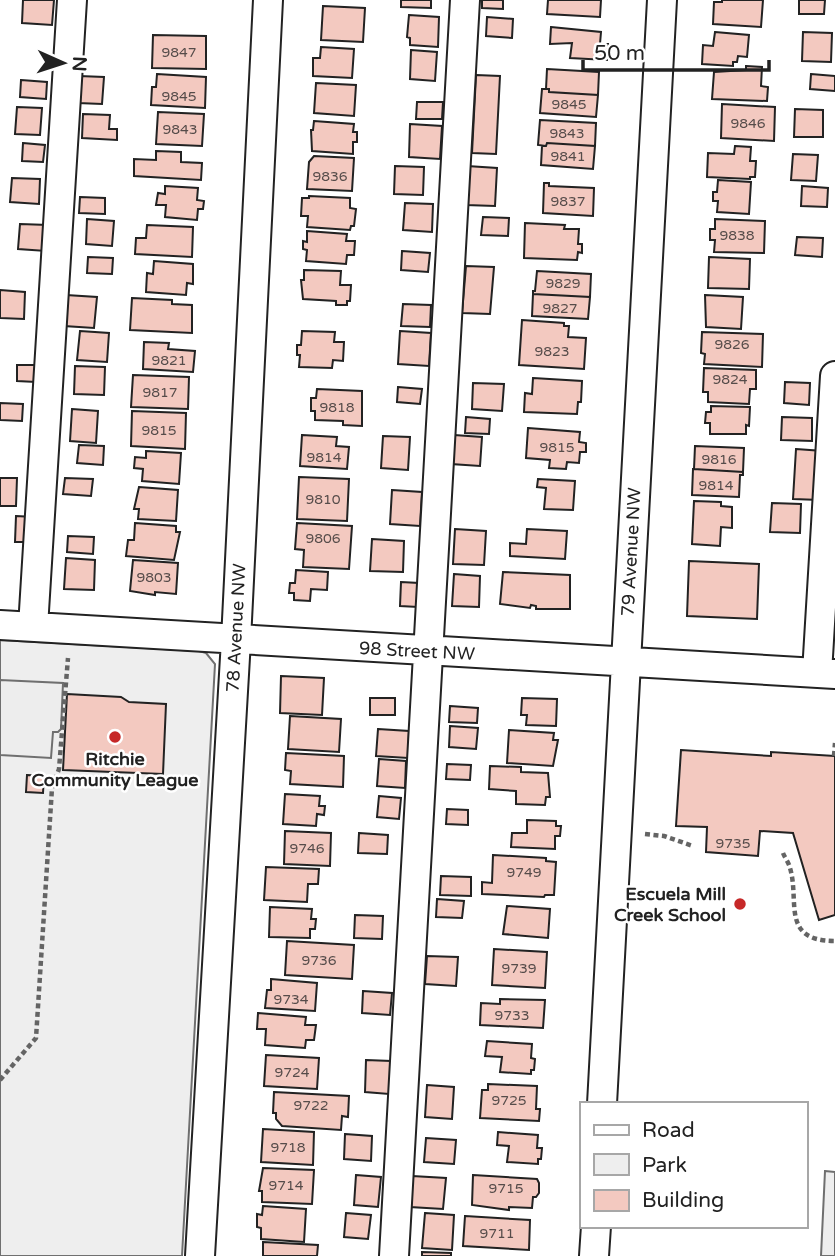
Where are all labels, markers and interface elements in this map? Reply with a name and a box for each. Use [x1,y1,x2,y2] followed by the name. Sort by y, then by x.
[28,28,98,98] north arrow
[583,28,768,72] scale bar
[594,41,645,66] text: 50 m
[161,44,197,61] house number: 9847
[68,56,90,72] text: N
[161,88,197,105] house number: 9845
[551,96,587,113] house number: 9845
[730,115,766,132] house number: 9846
[162,121,198,138] house number: 9843
[549,125,585,142] house number: 9843
[550,148,586,165] house number: 9841
[312,168,348,185] house number: 9836
[550,193,586,210] house number: 9837
[719,227,755,244] house number: 9838
[545,275,581,292] house number: 9829
[542,300,578,317] house number: 9827
[714,336,750,353] house number: 9826
[534,343,570,360] house number: 9823
[151,352,187,369] house number: 9821
[712,371,748,388] house number: 9824
[142,384,178,401] house number: 9817
[319,399,355,416] house number: 9818
[141,422,177,439] house number: 9815
[539,439,575,456] house number: 9815
[306,449,342,466] house number: 9814
[701,451,737,468] house number: 9816
[698,477,734,494] house number: 9814
[617,487,645,617] street label: 79 Avenue NW
[305,491,341,508] house number: 9810
[305,530,341,547] house number: 9806
[222,563,250,693] street label: 78 Avenue NW
[136,569,172,586] house number: 9803
[358,637,476,665] street label: 98 Street NW
[107,729,123,745] marker: Ritchie Community League
[32,748,198,791] place label: Ritchie Community League
[715,835,751,852] house number: 9735
[289,840,325,857] house number: 9746
[506,864,542,881] house number: 9749
[614,883,726,926] place label: Escuela Mill Creek School
[732,896,748,912] marker: Escuela Mill Creek School
[301,952,337,969] house number: 9736
[501,960,537,977] house number: 9739
[273,991,309,1008] house number: 9734
[494,1007,530,1024] house number: 9733
[274,1064,310,1081] house number: 9724
[491,1092,527,1109] house number: 9725
[293,1097,329,1114] house number: 9722
[580,1102,807,1228] legend
[642,1118,695,1143] text: Road
[270,1139,306,1156] house number: 9718
[642,1153,687,1178] text: Park
[268,1177,304,1194] house number: 9714
[488,1180,524,1197] house number: 9715
[642,1188,724,1213] text: Building
[479,1225,515,1242] house number: 9711

